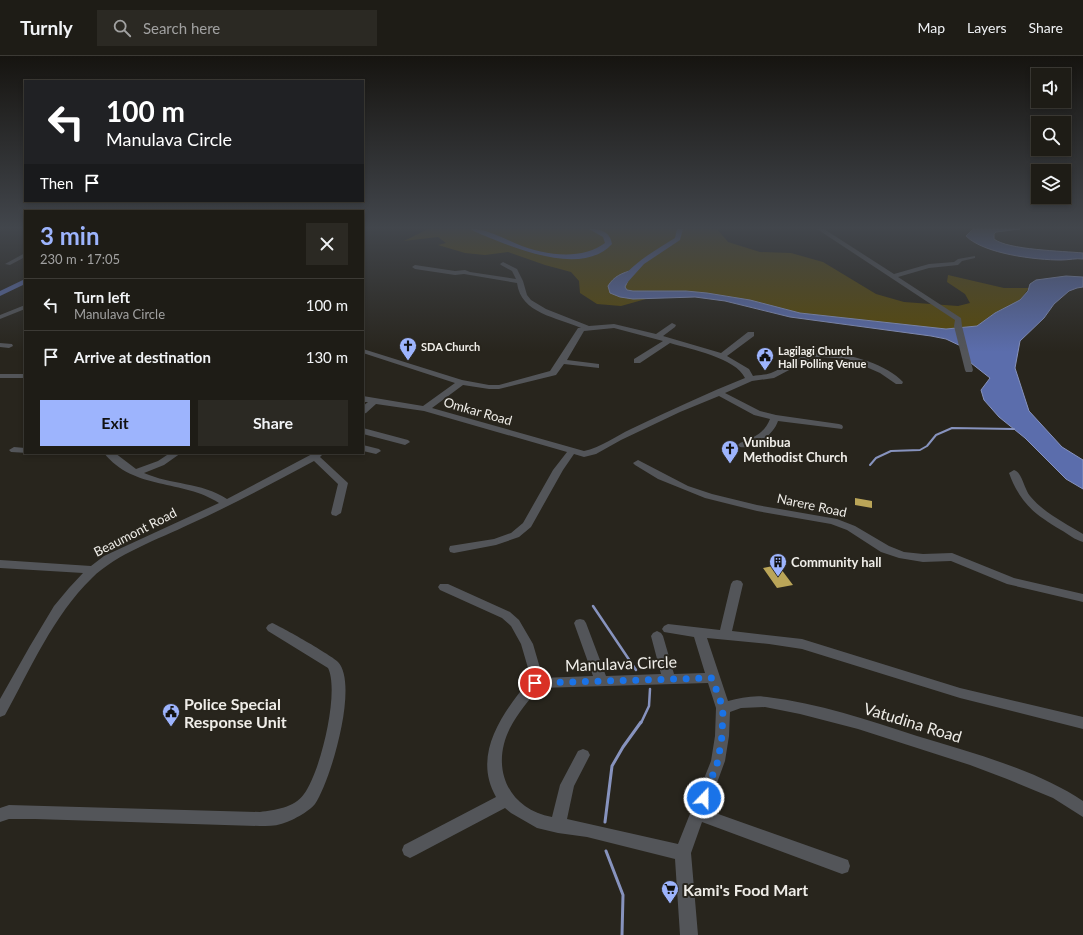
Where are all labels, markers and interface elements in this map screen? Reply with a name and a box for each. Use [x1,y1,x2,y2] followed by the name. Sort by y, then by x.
[97,10,377,46] search box
[20,16,73,39] text: Turnly
[111,17,133,39] icon: search
[143,19,220,37] text: Search here
[917,19,945,36] text: Map
[967,19,1007,36] text: Layers
[1029,19,1063,36] text: Share
[1031,68,1071,204] map controls
[1031,68,1071,108] button: sound
[106,94,185,128] text: 100 m
[40,96,92,148] icon: left
[1031,116,1071,156] button: search
[106,128,232,150] text: Manulava Circle
[1031,164,1071,204] button: layers
[81,172,103,194] icon: arrive
[40,174,73,192] text: Then
[40,221,100,250] text: 3 min
[306,223,348,265] button: close
[40,251,120,267] text: 230 m · 17:05
[74,288,130,306] text: Turn left
[40,294,62,316] icon: left
[306,296,348,314] text: 100 m
[74,306,165,322] text: Manulava Circle
[398,336,418,361] church icon: SDA Church
[421,340,480,353] place label: SDA Church
[778,344,867,370] place label: Lagilagi Church Hall Polling Venue
[40,346,62,368] icon: arrive
[755,346,775,371] public building icon: Lagilagi Church Hall Polling Venue
[74,348,211,366] text: Arrive at destination
[306,348,348,366] text: 130 m
[442,394,514,428] street label: Omkar Road
[40,400,190,446] button: Exit
[198,400,348,446] button: Share
[742,434,848,465] place label: Vunibua Methodist Church
[720,439,740,464] church icon: Vunibua Methodist Church
[776,490,848,520] street label: Narere Road
[91,504,179,560] street label: Beaumont Road
[768,552,788,577] building icon: Community hall
[791,554,882,570] place label: Community hall
[565,652,677,674] street label: Manulava Circle
[518,666,552,700] pin
[524,672,546,694] icon: arrive
[184,694,287,731] place label: Police Special Response Unit
[862,698,964,746] street label: Vatudina Road
[161,702,181,727] public building icon: Police Special Response Unit
[683,777,725,819] position arrow
[660,879,680,904] supermarket icon: Kami's Food Mart
[683,880,808,899] place label: Kami's Food Mart

